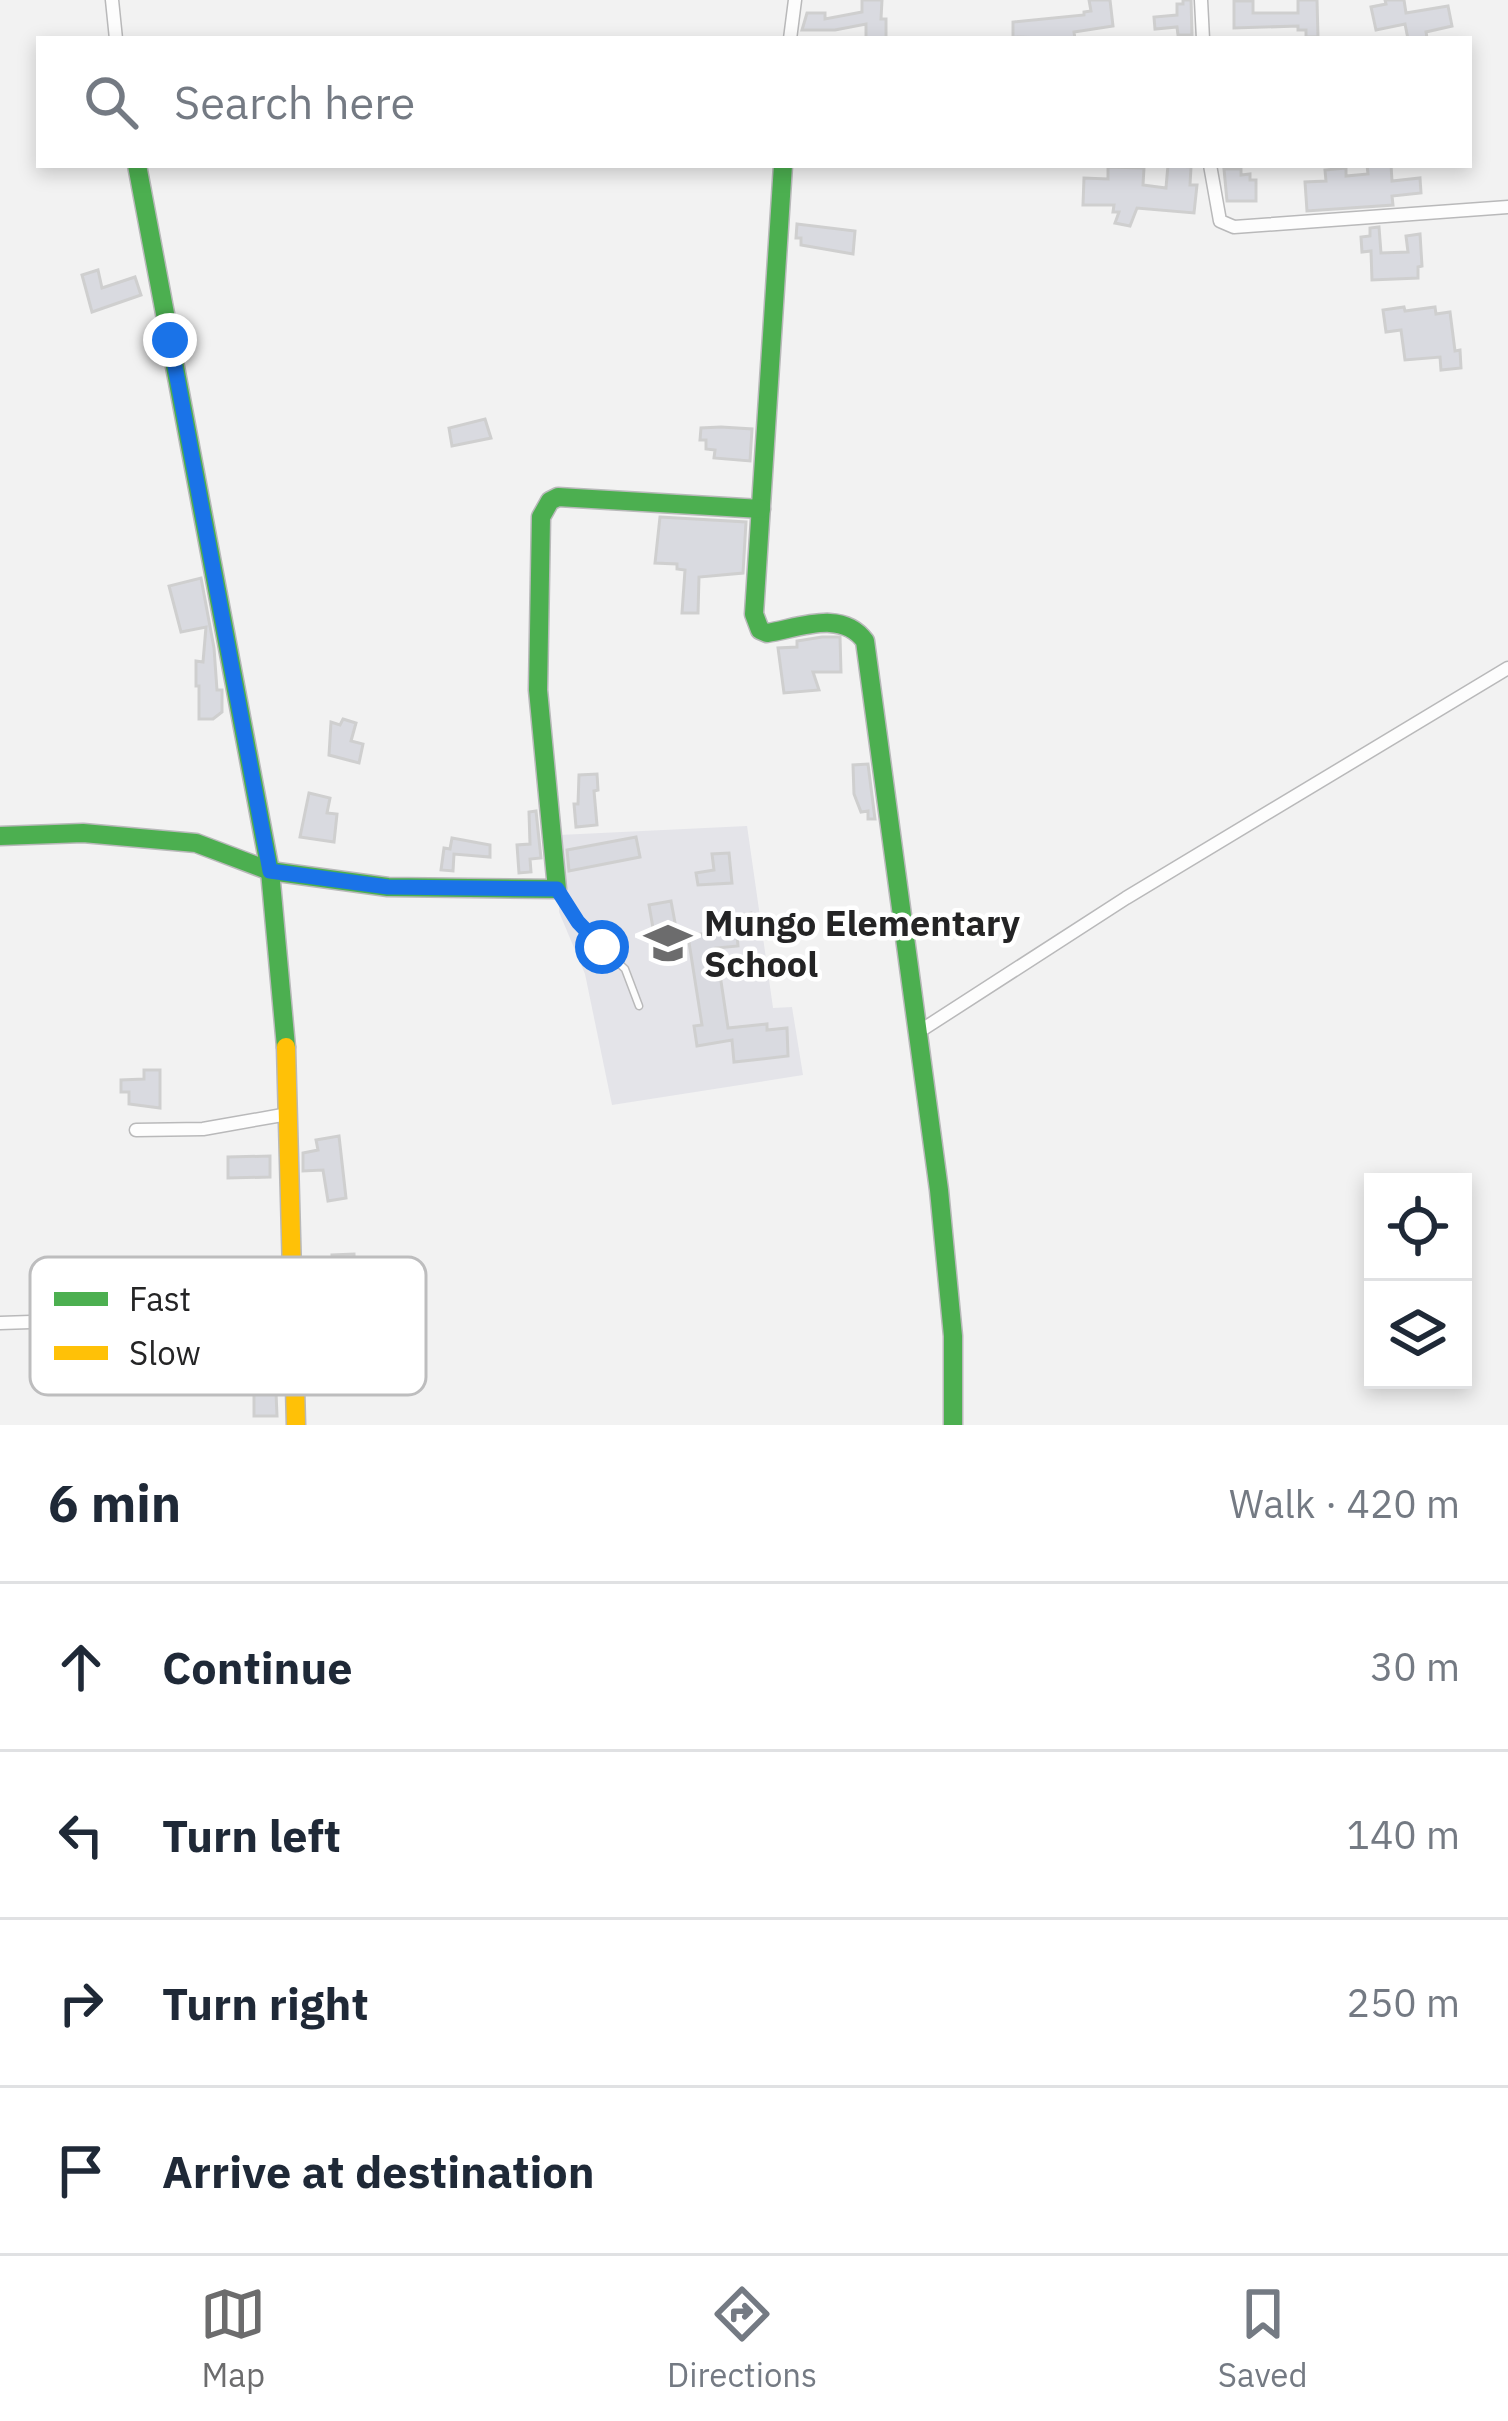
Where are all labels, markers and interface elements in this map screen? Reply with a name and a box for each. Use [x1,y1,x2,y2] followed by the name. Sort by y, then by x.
[36,36,1472,168] search box
[78,69,144,135] icon: search
[174,73,415,131] text: Search here
[143,313,197,367] route end
[704,899,1021,987] place label: Mungo Elementary School
[643,918,693,968] school or university icon: Mungo Elementary School
[575,920,629,974] route start
[1364,1173,1472,1389] map controls
[1364,1173,1472,1281] button: locate
[30,1257,426,1395] legend
[129,1277,191,1320] text: Fast
[1364,1281,1472,1389] button: layers
[129,1331,201,1374] text: Slow
[48,1470,181,1536] text: 6 min
[1229,1478,1460,1529] text: Walk · 420 m
[48,1634,114,1700] icon: ahead
[162,1638,353,1696] text: Continue
[1370,1641,1460,1692] text: 30 m
[48,1802,114,1868] icon: left
[162,1806,341,1864] text: Turn left
[1347,1809,1460,1860] text: 140 m
[48,1970,114,2036] icon: right
[162,1974,369,2032] text: Turn right
[1347,1977,1460,2028] text: 250 m
[48,2138,114,2204] icon: arrive
[162,2142,595,2200] text: Arrive at destination
[200,2281,266,2396] tab: Map
[667,2281,817,2396] tab: Directions
[1218,2281,1308,2396] tab: Saved

